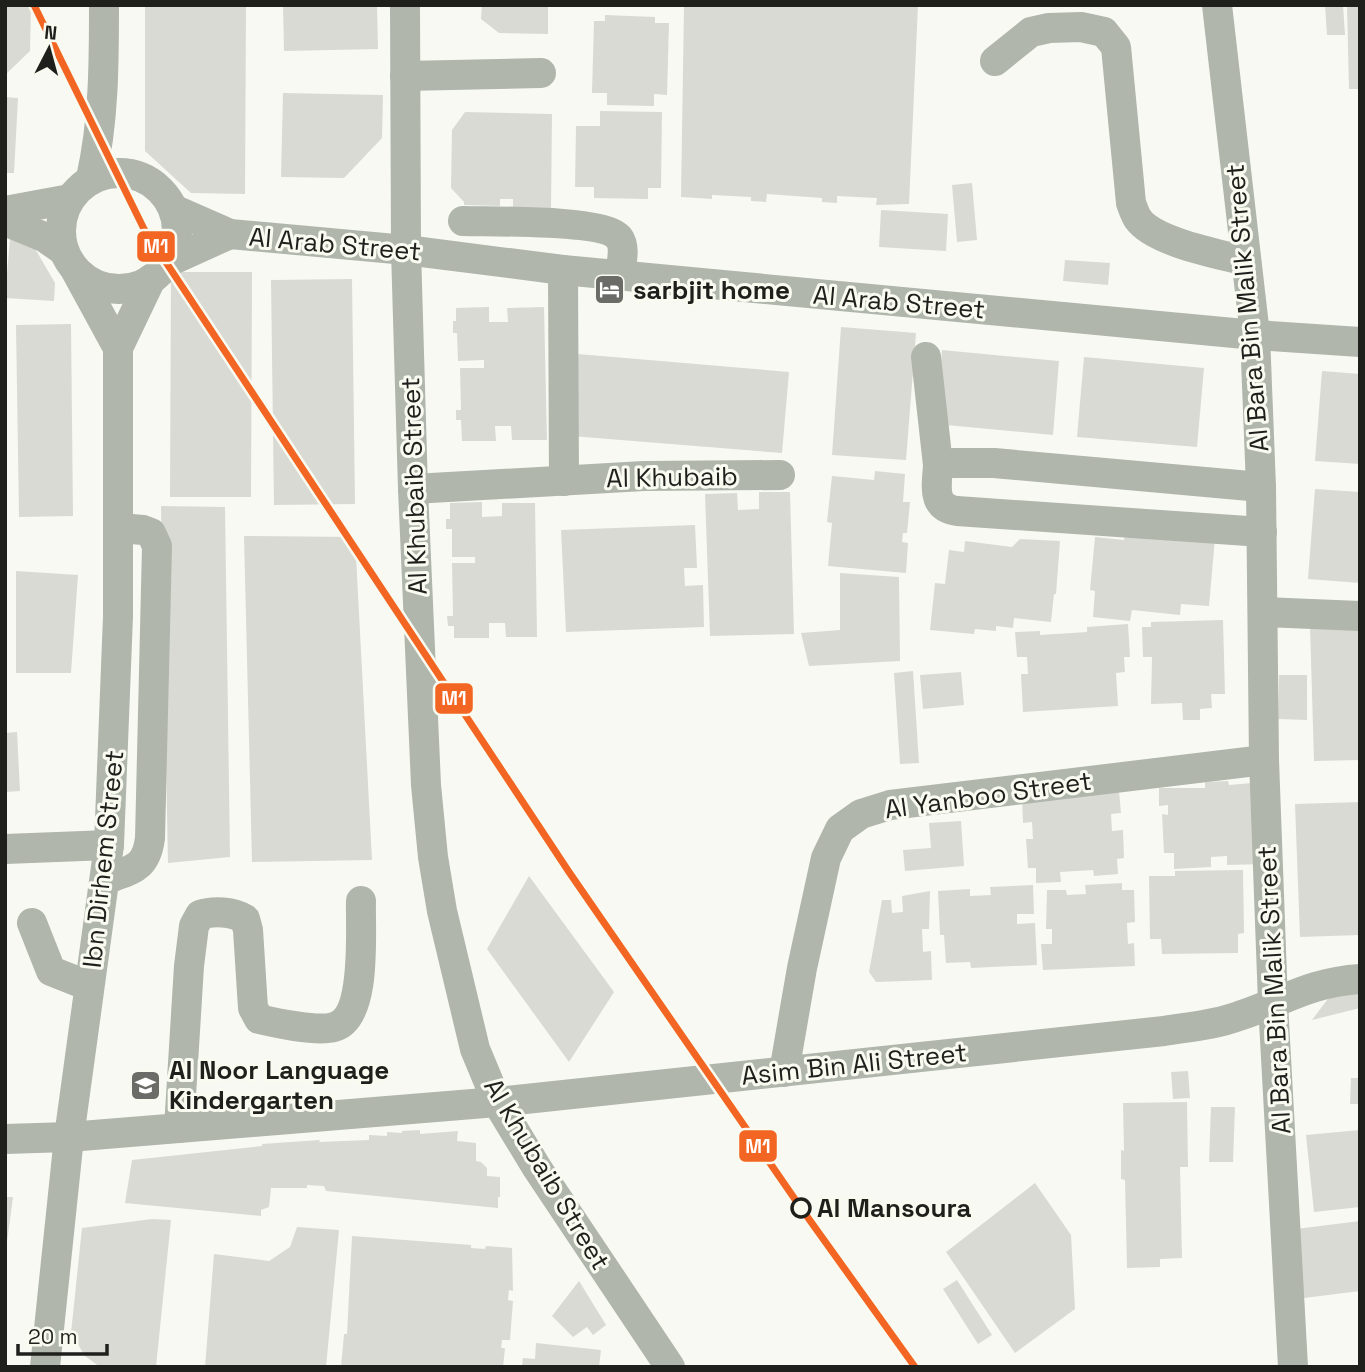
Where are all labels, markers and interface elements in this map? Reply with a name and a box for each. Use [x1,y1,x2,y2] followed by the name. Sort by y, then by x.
[14,14,84,84] north arrow
[43,19,58,46] text: N
[1217,163,1277,453] street label: Al Bara Bin Malik Street
[248,220,422,268] street label: Al Arab Street
[136,230,176,263] line badge: M1
[143,234,169,259] text: M1
[593,273,627,307] hotel icon: sarbjit home
[633,273,790,307] place label: sarbjit home
[812,278,986,326] street label: Al Arab Street
[393,377,435,595] street label: Al Khubaib Street
[606,459,738,495] street label: Al Khubaib
[434,682,474,715] line badge: M1
[441,686,467,711] text: M1
[75,748,131,970] street label: Ibn Dirhem Street
[882,764,1094,826] street label: Al Yanboo Street
[1249,845,1299,1135] street label: Al Bara Bin Malik Street
[740,1035,968,1093] street label: Asim Bin Ali Street
[169,1053,389,1117] place label: Al Noor Language Kindergarten
[129,1068,163,1102] school or university icon: Al Noor Language Kindergarten
[476,1072,618,1276] street label: Al Khubaib Street
[738,1129,778,1163] line badge: M1
[745,1134,771,1159] text: M1
[817,1191,972,1225] place label: Al Mansoura
[791,1198,811,1218] marker: Al Mansoura
[18,1312,107,1356] scale bar
[28,1323,78,1350] text: 20 m

